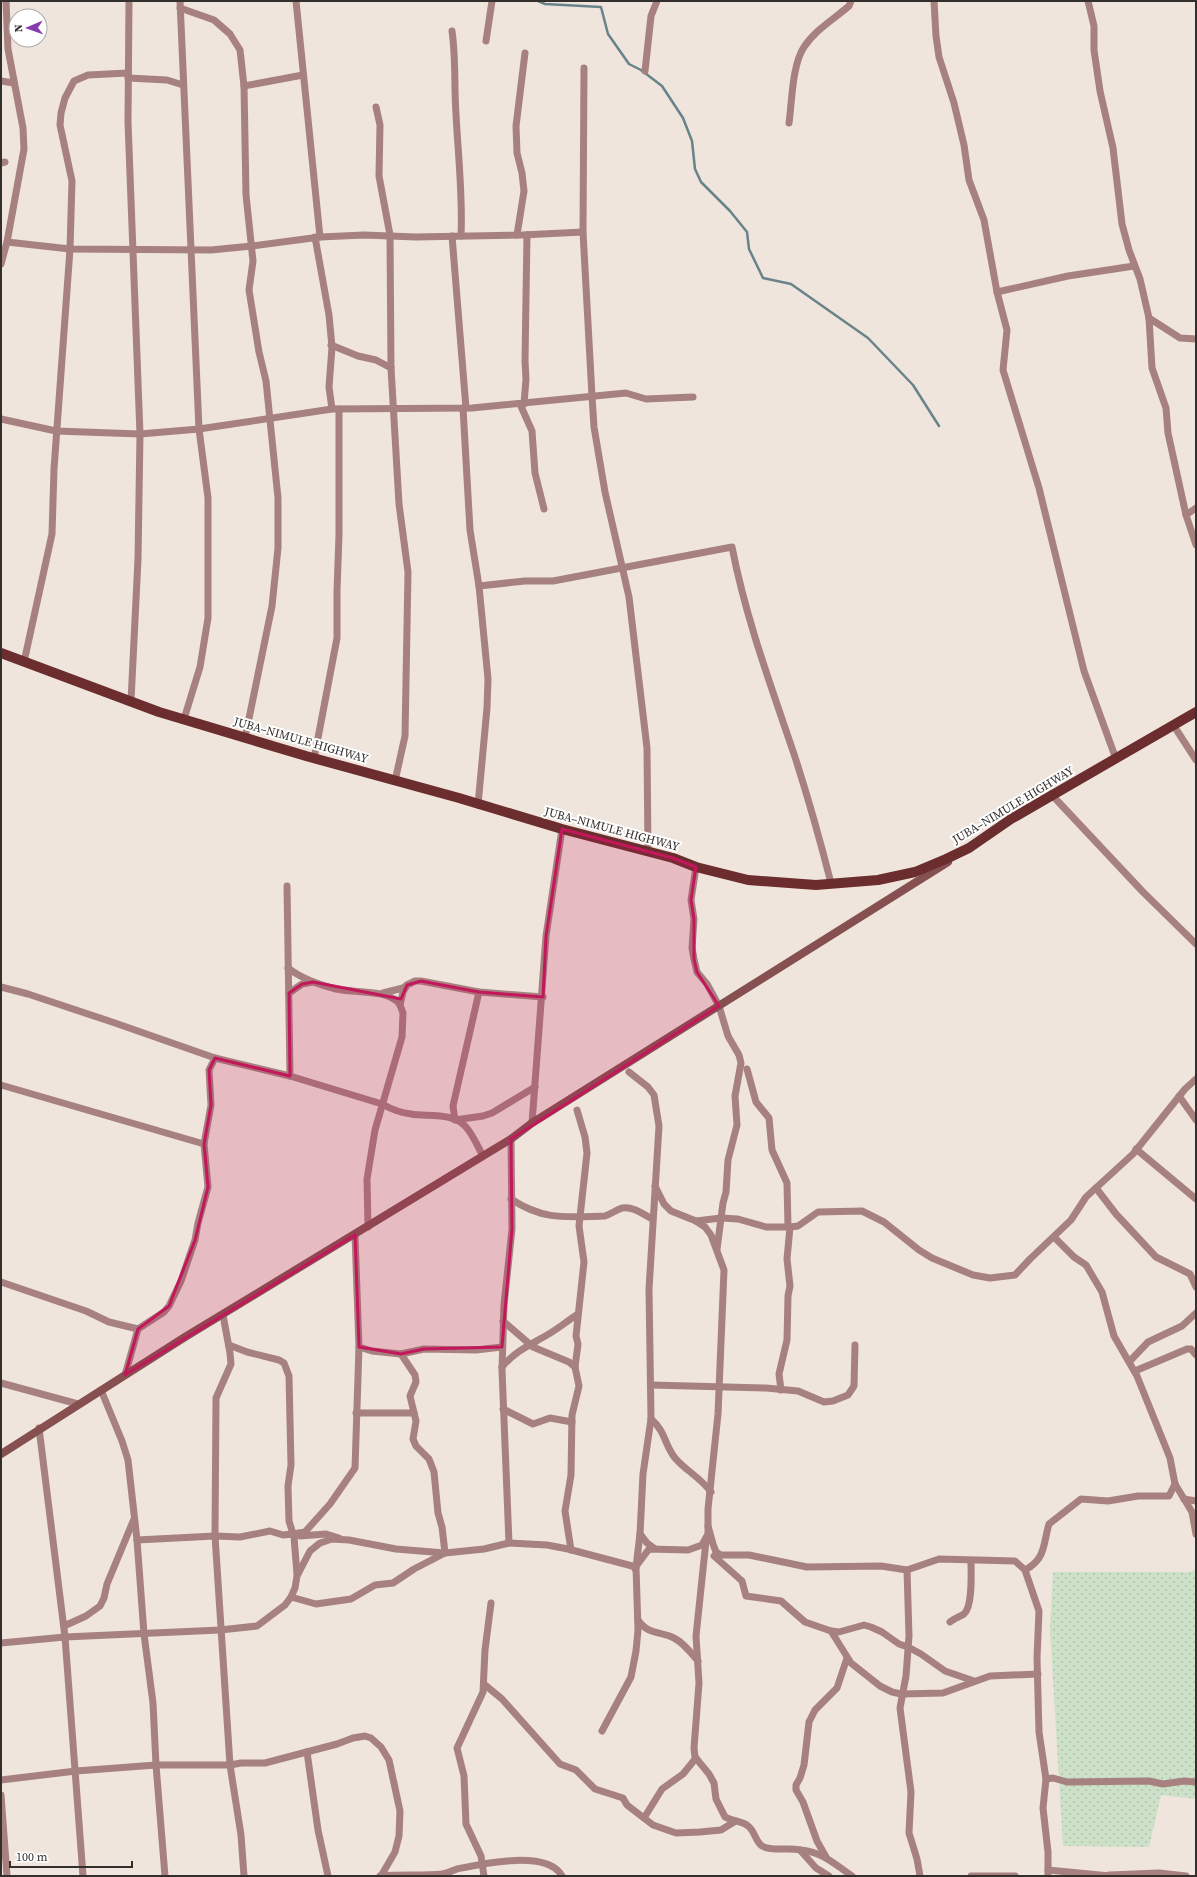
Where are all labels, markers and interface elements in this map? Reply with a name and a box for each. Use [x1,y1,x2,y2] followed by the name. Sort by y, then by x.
[8,8,48,48] north arrow
[11,24,26,33] text: N
[231,713,370,767] street label: JUBA–NIMULE HIGHWAY
[948,762,1077,848] street label: JUBA–NIMULE HIGHWAY
[542,803,682,855] street label: JUBA–NIMULE HIGHWAY
[10,1843,132,1869] scale bar
[16,1849,48,1865] text: 100 m

